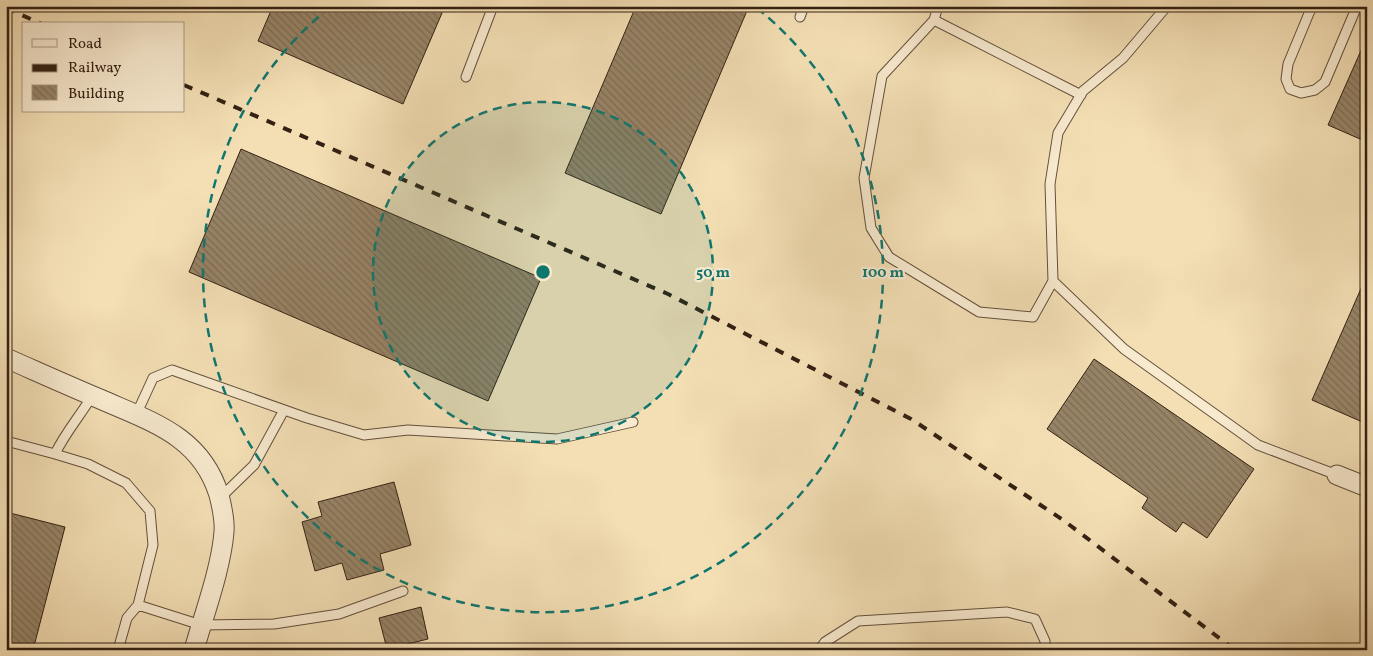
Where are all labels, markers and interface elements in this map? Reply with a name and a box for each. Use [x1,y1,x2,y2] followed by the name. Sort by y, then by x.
[22,22,185,112] legend
[68,34,102,55] text: Road
[68,58,121,79] text: Railway
[68,84,125,105] text: Building
[534,263,552,281] centre of rings
[696,263,730,284] text: 50 m
[862,263,905,284] text: 100 m

